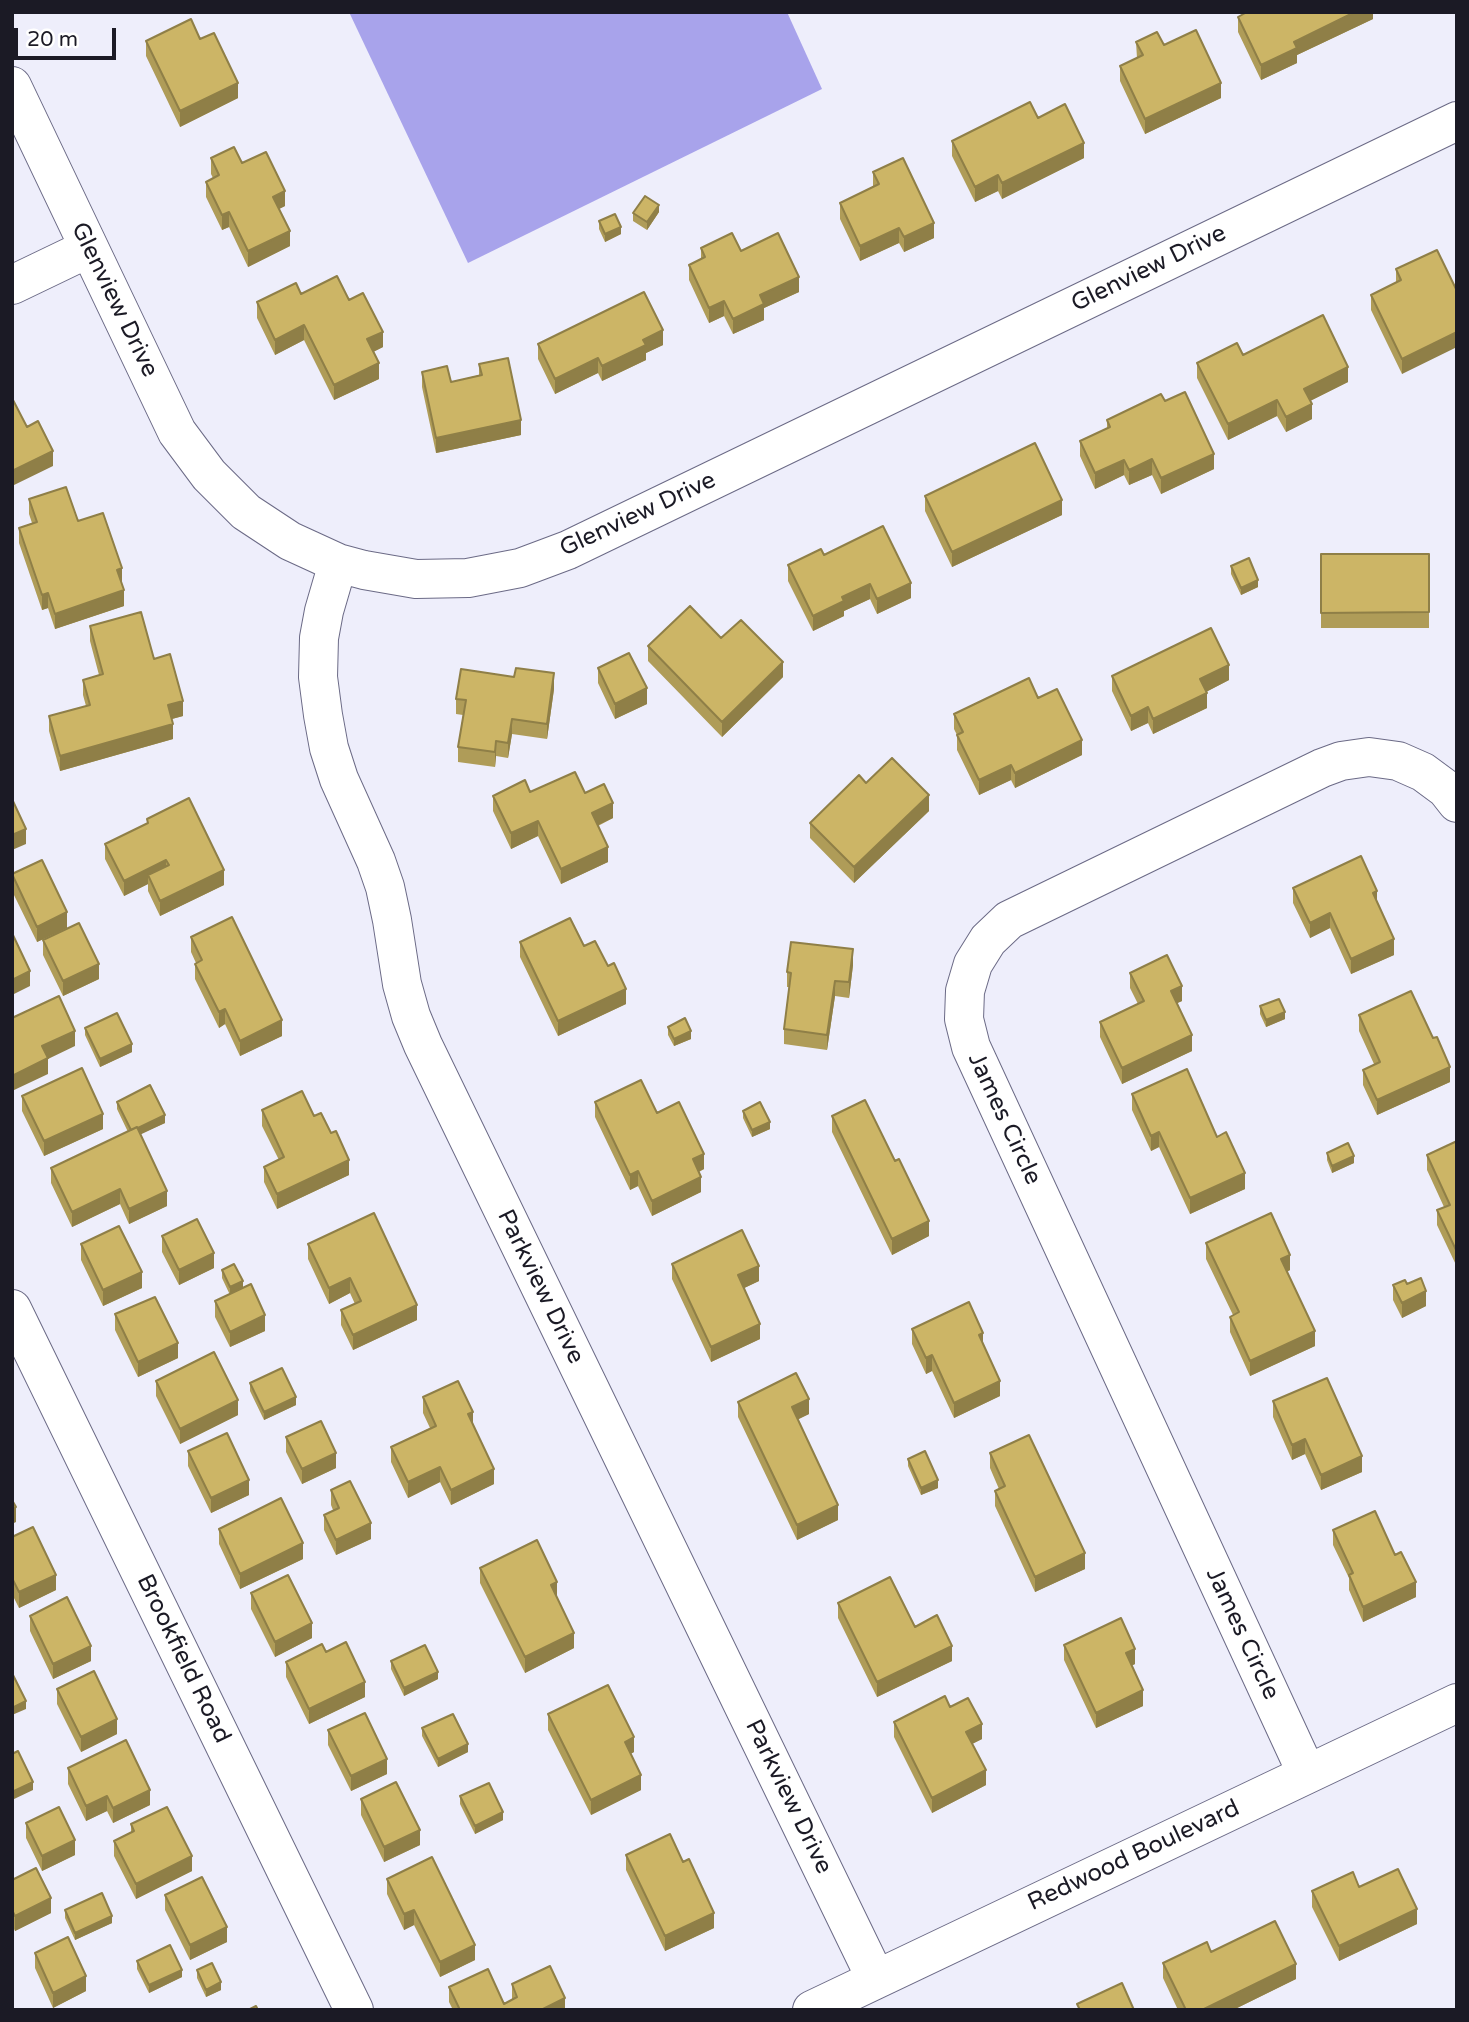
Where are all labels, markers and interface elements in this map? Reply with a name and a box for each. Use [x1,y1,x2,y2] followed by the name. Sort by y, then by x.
[18,14,119,58] scale bar
[27,27,78,52] text: 20 m
[64,218,164,382] street label: Glenview Drive
[1067,219,1231,319] street label: Glenview Drive
[555,466,721,564] street label: Glenview Drive
[961,1049,1047,1189] street label: James Circle
[490,1205,590,1369] street label: Parkview Drive
[1199,1564,1285,1704] street label: James Circle
[130,1570,236,1748] street label: Brookfield Road
[738,1715,838,1879] street label: Parkview Drive
[1023,1794,1245,1918] street label: Redwood Boulevard

